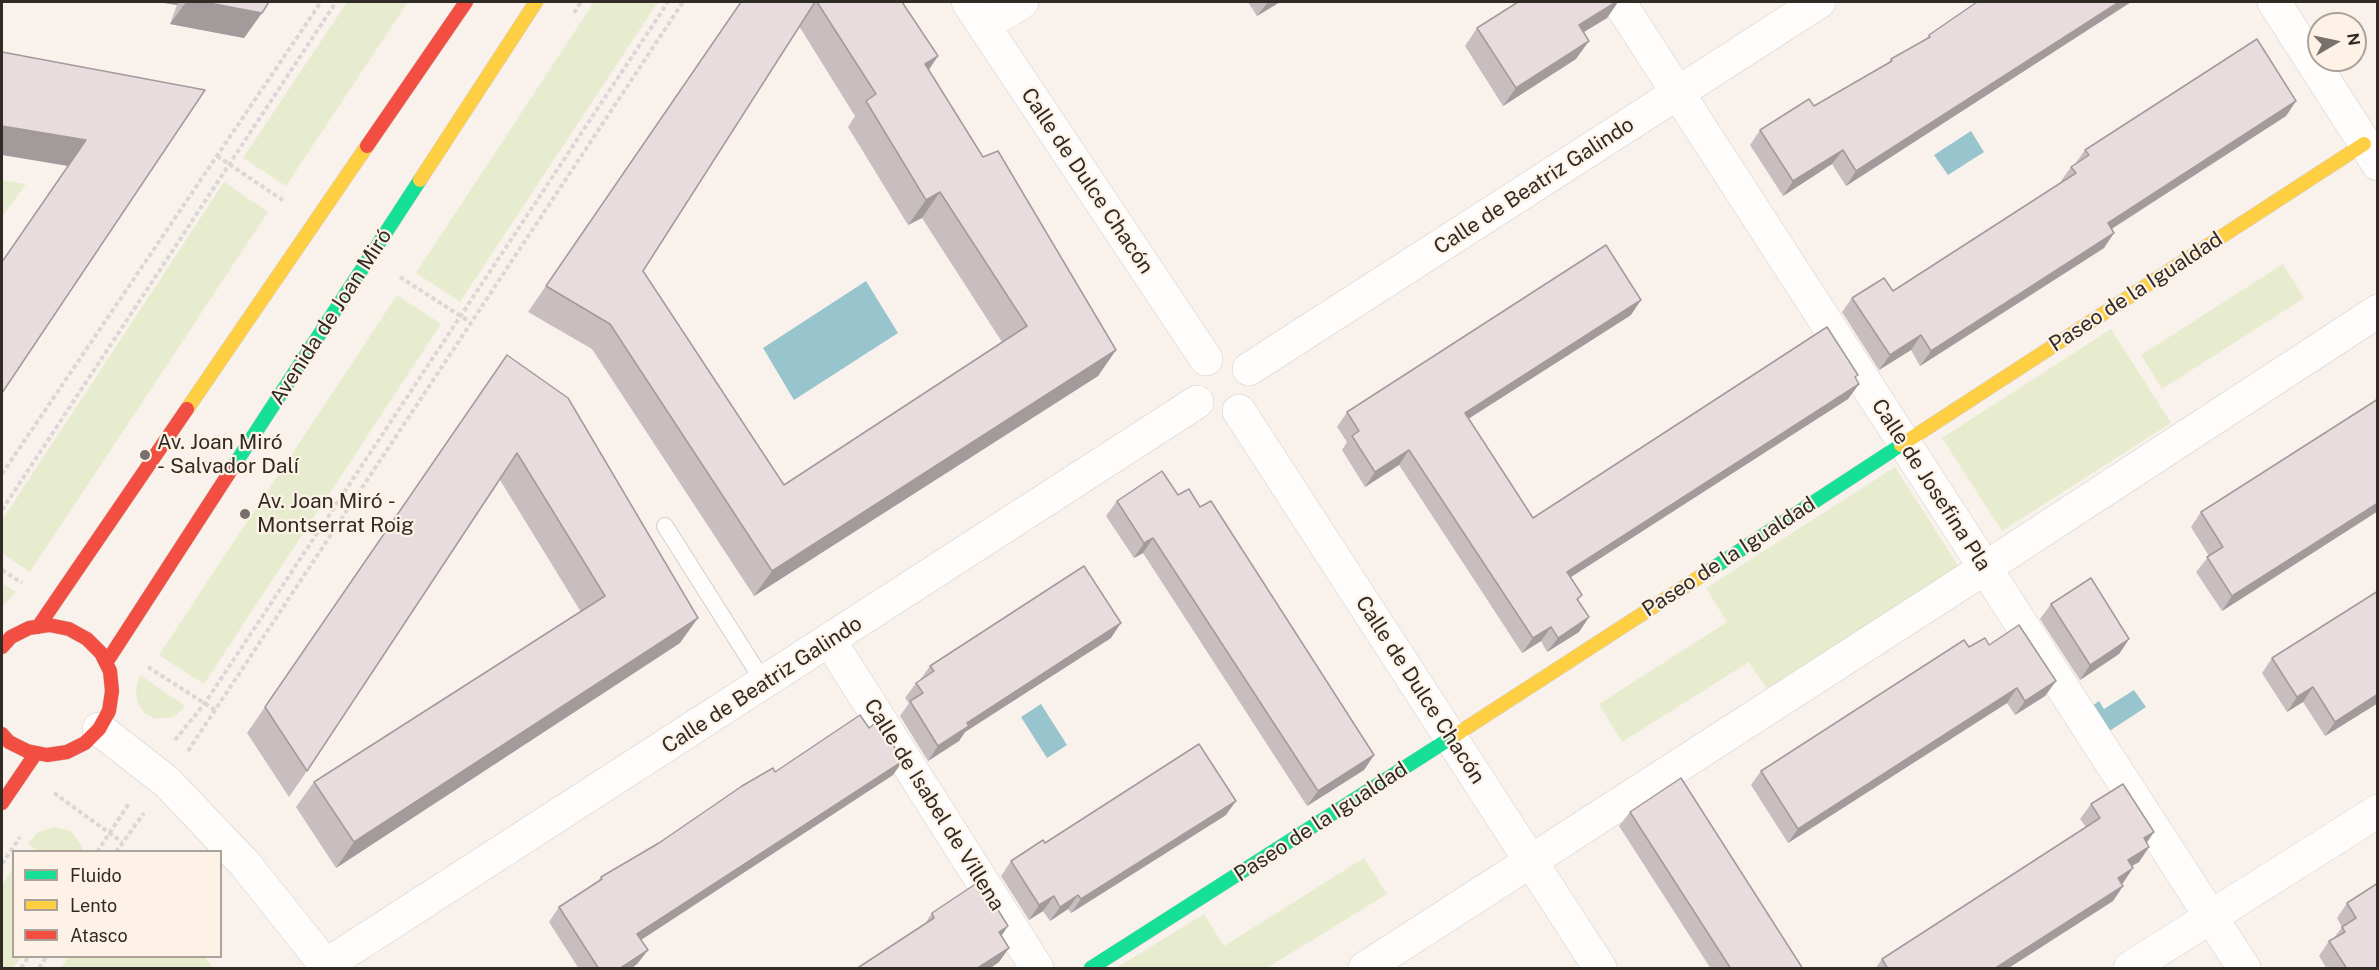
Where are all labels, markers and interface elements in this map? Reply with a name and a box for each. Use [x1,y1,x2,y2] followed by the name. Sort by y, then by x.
[2307,12,2367,72] north arrow
[2343,32,2364,47] text: N
[1015,83,1159,279] street label: Calle de Dulce Chacón
[1429,112,1639,260] street label: Calle de Beatriz Galindo
[265,224,397,410] street label: Avenida de Joan Miró
[2045,227,2227,357] street label: Paseo de la Igualdad
[1866,394,1996,576] street label: Calle de Josefina Pla
[157,430,299,480] place label: Av. Joan Miró - Salvador Dalí
[138,448,152,462] marker: Av. Joan Miró - Salvador Dalí
[257,489,414,539] place label: Av. Joan Miró - Montserrat Roig
[1638,492,1820,622] street label: Paseo de la Igualdad
[238,507,252,521] marker: Av. Joan Miró - Montserrat Roig
[1350,591,1490,789] street label: Calle de Dulce Chacón
[657,611,867,759] street label: Calle de Beatriz Galindo
[858,694,1010,916] street label: Calle de Isabel de Villena
[1230,757,1412,887] street label: Paseo de la Igualdad
[12,850,222,958] legend
[70,865,122,886] text: Fluido
[70,895,117,916] text: Lento
[70,925,128,946] text: Atasco

